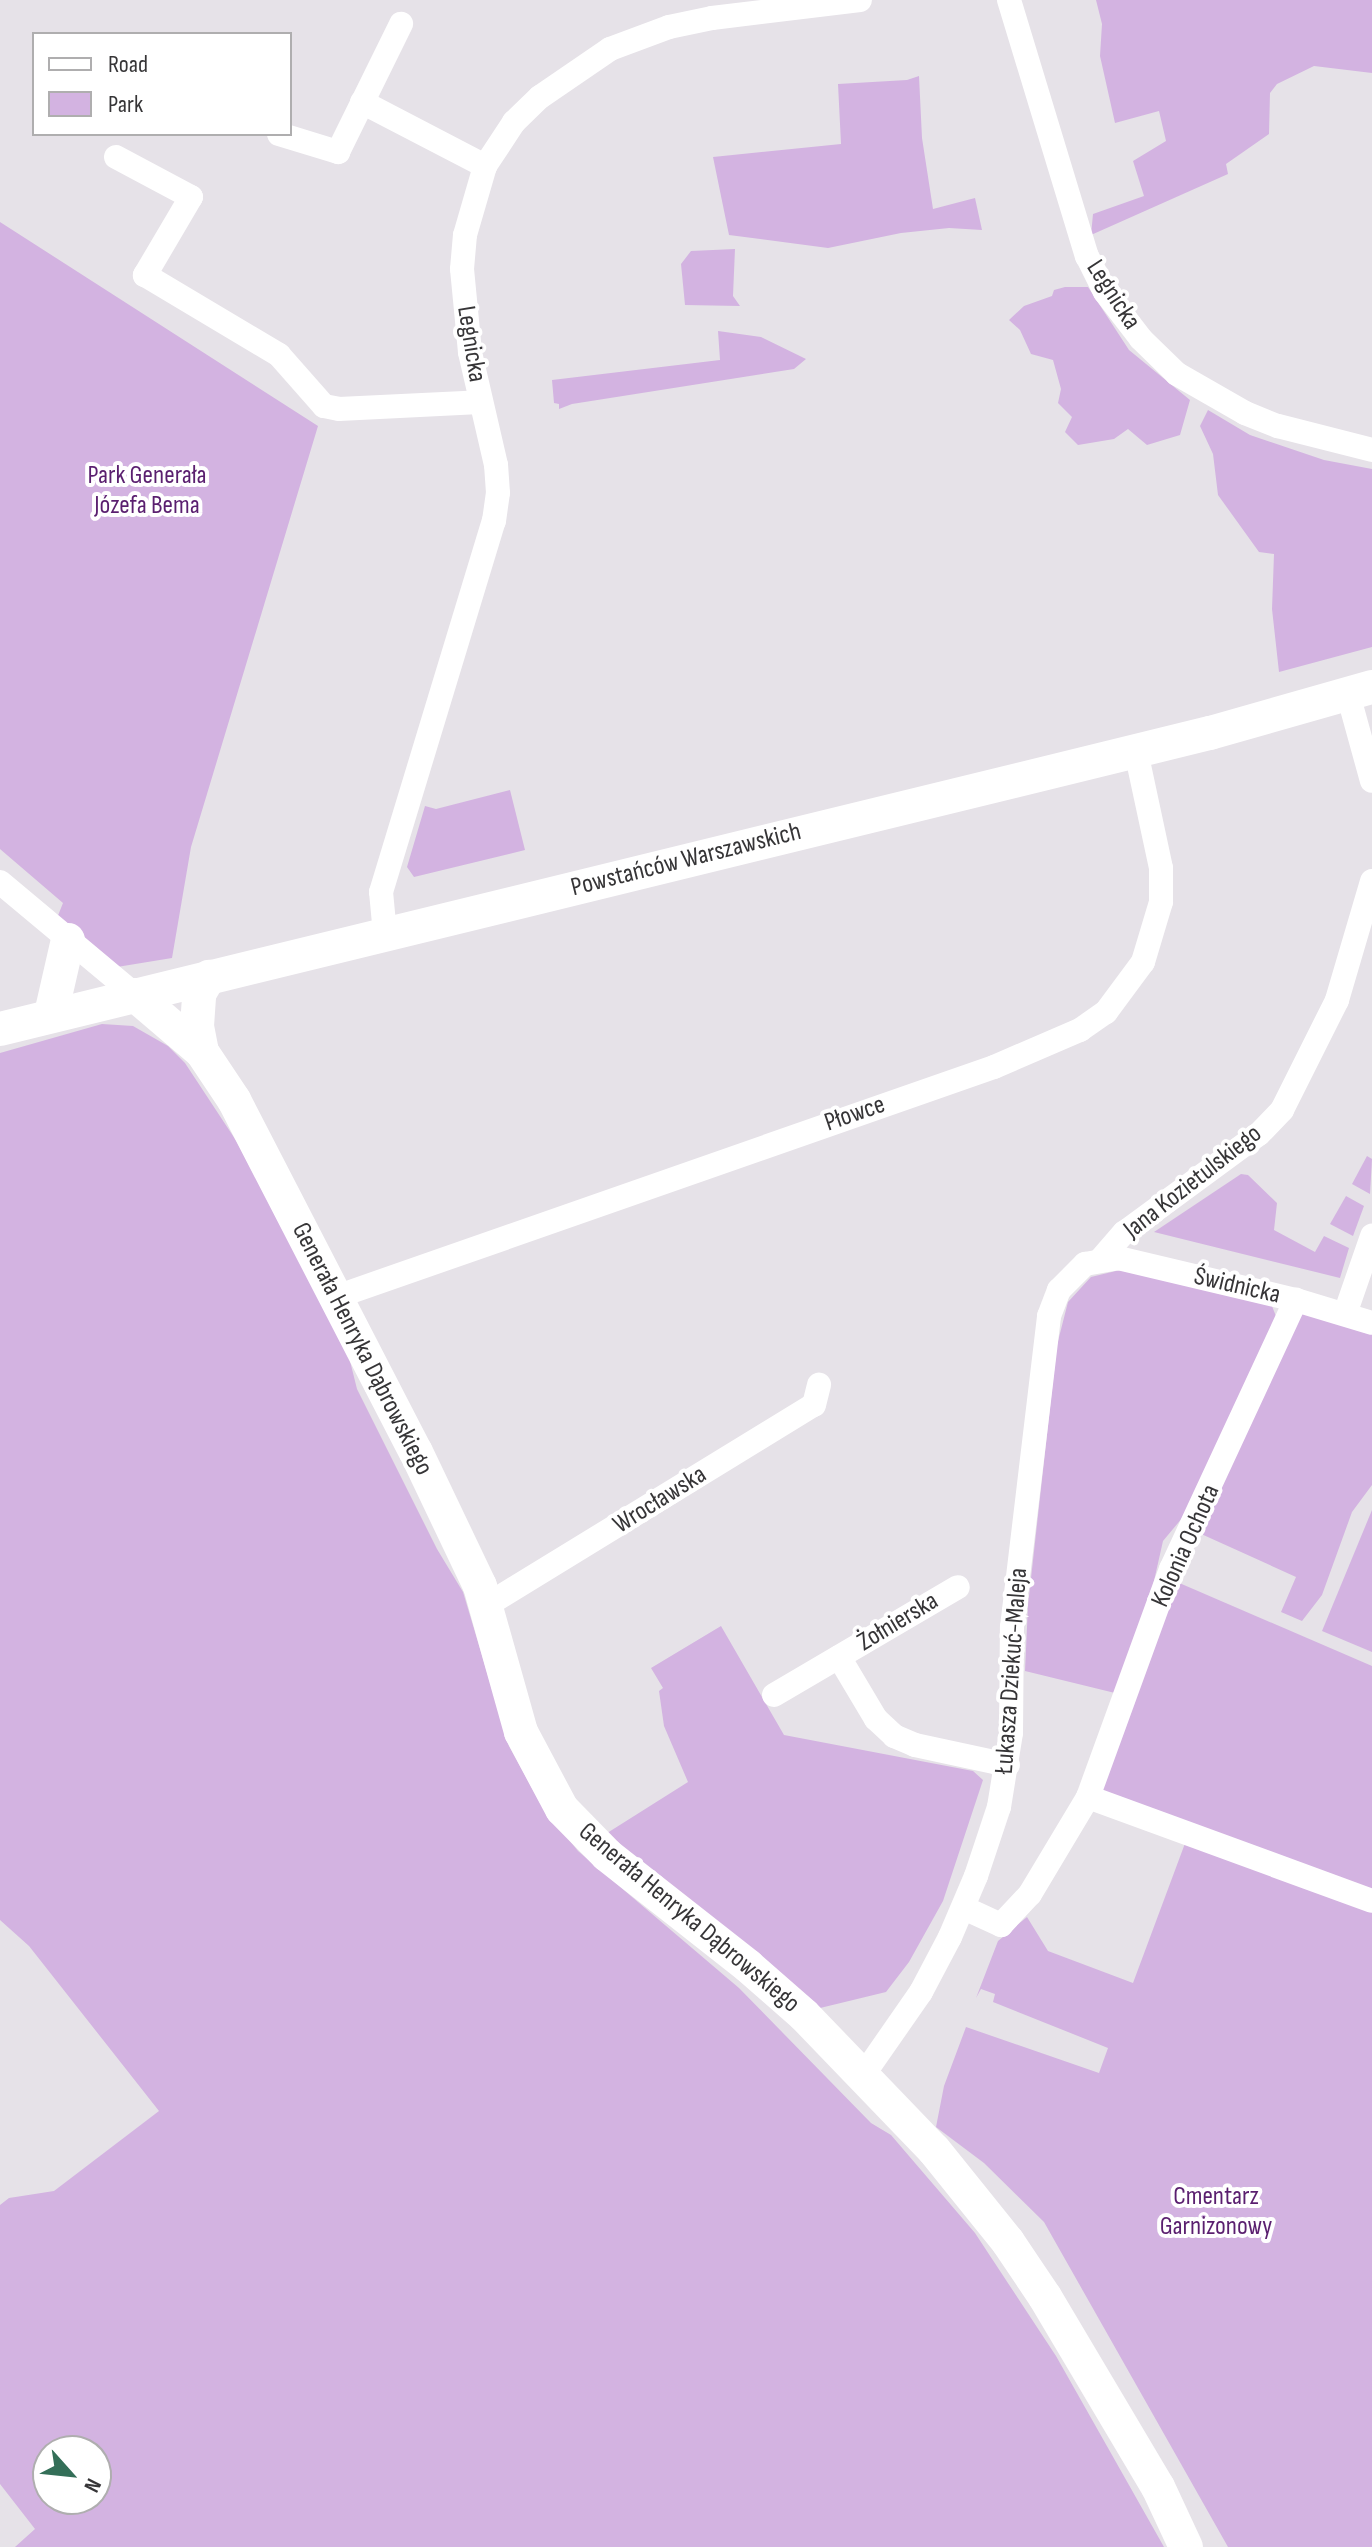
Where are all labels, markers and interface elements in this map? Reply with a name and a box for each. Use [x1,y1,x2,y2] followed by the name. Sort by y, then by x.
[32,32,292,136] legend
[108,50,148,79] text: Road
[108,90,143,119] text: Park
[1079,254,1147,336] street label: Legnicka
[450,304,492,384] street label: Legnicka
[87,460,207,522] park label: Park Generała Józefa Bema
[568,816,804,904] street label: Powstańców Warszawskich
[821,1089,889,1139] street label: Płowce
[1118,1119,1268,1245] street label: Jana Kozietulskiego
[285,1218,439,1480] street label: Generała Henryka Dąbrowskiego
[1191,1261,1283,1311] street label: Świdnicka
[608,1459,712,1541] street label: Wrocławska
[1145,1480,1227,1612] street label: Kolonia Ochota
[989,1567,1035,1775] street label: Łukasza Dziekuć-Maleja
[852,1586,944,1658] street label: Żołnierska
[572,1816,806,2020] street label: Generała Henryka Dąbrowskiego
[1160,2181,1272,2242] park label: Cmentarz Garnizonowy
[32,2435,112,2515] north arrow
[77,2474,107,2497] text: N

